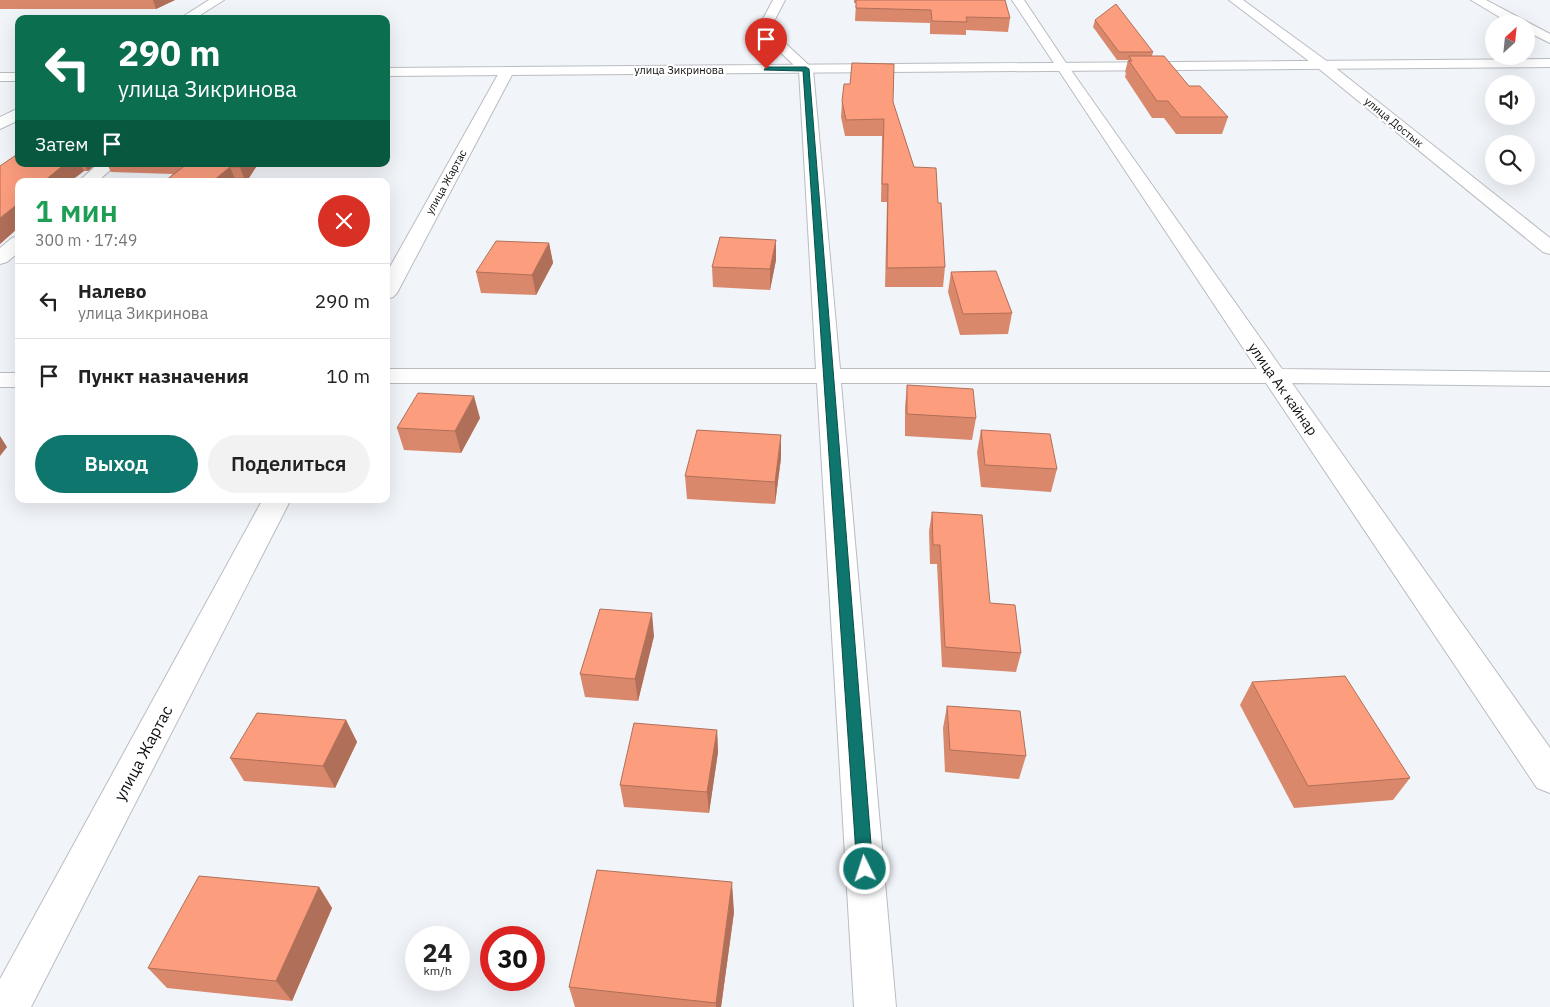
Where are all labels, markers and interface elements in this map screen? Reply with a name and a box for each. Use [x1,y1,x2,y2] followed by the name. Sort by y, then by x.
[1485,15,1535,65] north arrow
[1485,15,1535,185] map controls
[745,18,787,69] pin
[752,25,780,53] icon: arrive
[118,30,221,76] text: 290 m
[35,35,100,100] icon: left
[634,63,724,77] street label: улица Зикринова
[118,74,297,103] text: улица Зикринова
[1485,75,1535,125] button: sound
[1362,94,1426,150] street label: улица Достык
[98,130,126,158] icon: arrive
[35,132,88,156] text: Затем
[1485,135,1535,185] button: search
[422,147,470,217] street label: улица Жартас
[35,191,118,230] text: 1 мин
[318,195,370,247] button: close
[35,230,137,250] text: 300 m · 17:49
[78,279,147,303] text: Налево
[35,287,63,315] icon: left
[315,289,370,313] text: 290 m
[78,303,208,323] text: улица Зикринова
[1244,339,1322,439] street label: улица Ак кайнар
[35,362,63,390] icon: arrive
[78,364,249,388] text: Пункт назначения
[326,364,370,388] text: 10 m
[35,435,198,493] button: Выход
[208,435,370,493] button: Поделиться
[109,702,177,804] street label: улица Жартас
[838,842,890,894] position arrow
[480,926,545,991] speed limit sign: 30
[422,936,453,969] text: 24
[423,963,452,978] text: km/h

